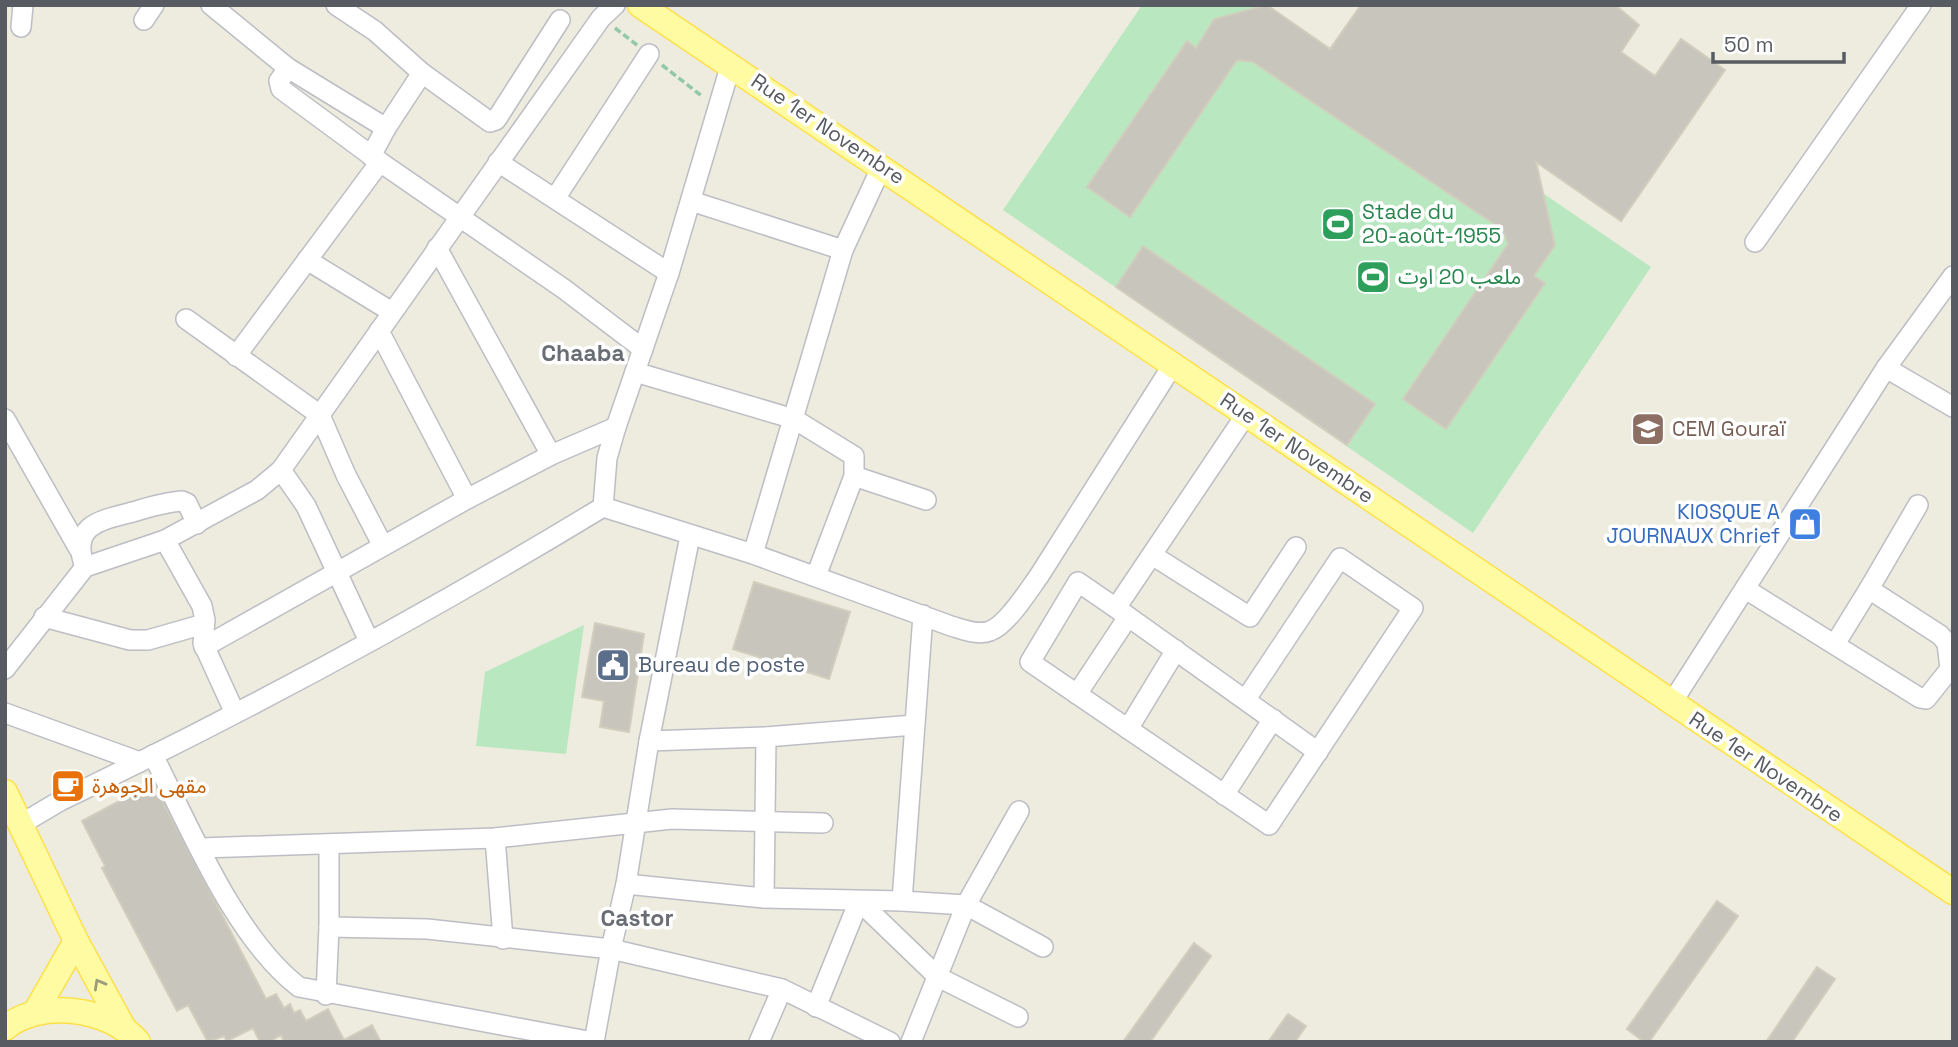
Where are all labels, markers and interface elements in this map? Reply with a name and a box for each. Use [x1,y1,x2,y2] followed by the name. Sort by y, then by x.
[1713,21,1844,65] scale bar
[1724,31,1774,58] text: 50 m
[746,67,910,190] street label: Rue 1er Novembre
[1362,198,1501,249] place label: Stade du 20-août-1955
[1319,205,1357,243] sports icon: Stade du 20-août-1955
[1354,258,1392,296] sports icon: ملعب 20 اوت
[1398,263,1521,290] place label: ملعب 20 اوت
[541,338,625,368] district label: Chaaba
[1215,386,1379,509] street label: Rue 1er Novembre
[1629,410,1667,448] school or university icon: CEM Gouraï
[1672,415,1786,442] place label: CEM Gouraï
[1606,498,1780,549] place label: KIOSQUE A JOURNAUX Chrief
[1786,505,1824,543] shop icon: KIOSQUE A JOURNAUX Chrief
[594,646,632,684] public building icon: Bureau de poste
[638,651,805,678] place label: Bureau de poste
[1684,705,1848,828] street label: Rue 1er Novembre
[49,767,87,805] cafe icon: مقهى الجوهرة
[92,772,207,799] place label: مقهى الجوهرة
[600,903,674,933] district label: Castor
[94,979,107,991] one-way arrow

